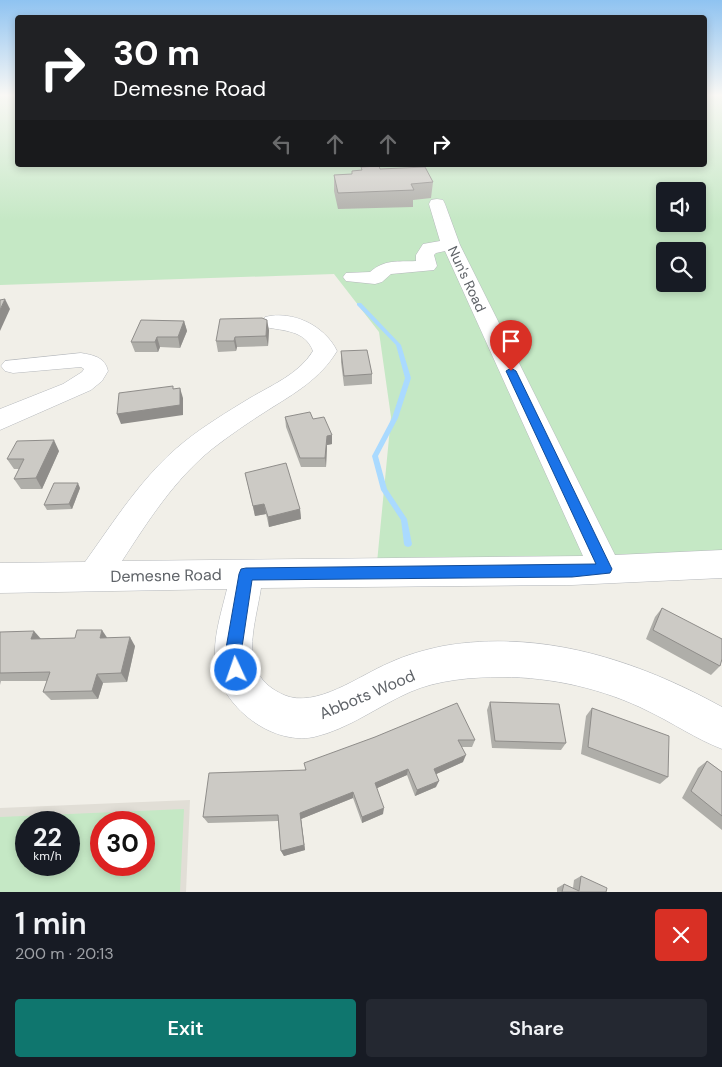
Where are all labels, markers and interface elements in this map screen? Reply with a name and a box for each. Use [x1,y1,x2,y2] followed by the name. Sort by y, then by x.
[113,30,200,76] text: 30 m
[30,35,95,100] icon: right
[113,74,266,103] text: Demesne Road
[268,130,296,158] icon: left
[321,130,349,158] icon: ahead
[374,130,402,158] icon: ahead
[427,130,455,158] icon: right
[656,182,706,292] map controls
[656,182,706,232] button: sound
[656,242,706,292] button: search
[444,243,490,315] street label: Nun's Road
[490,320,532,371] pin
[497,327,525,355] icon: arrive
[110,564,222,587] street label: Demesne Road
[209,643,261,695] position arrow
[316,665,418,724] street label: Abbots Wood
[90,811,155,876] speed limit sign: 30
[33,821,62,854] text: 22
[33,848,62,864] text: km/h
[15,904,87,943] text: 1 min
[655,909,707,961] button: close
[15,943,114,964] text: 200 m · 20:13
[15,999,356,1057] button: Exit
[366,999,707,1057] button: Share

